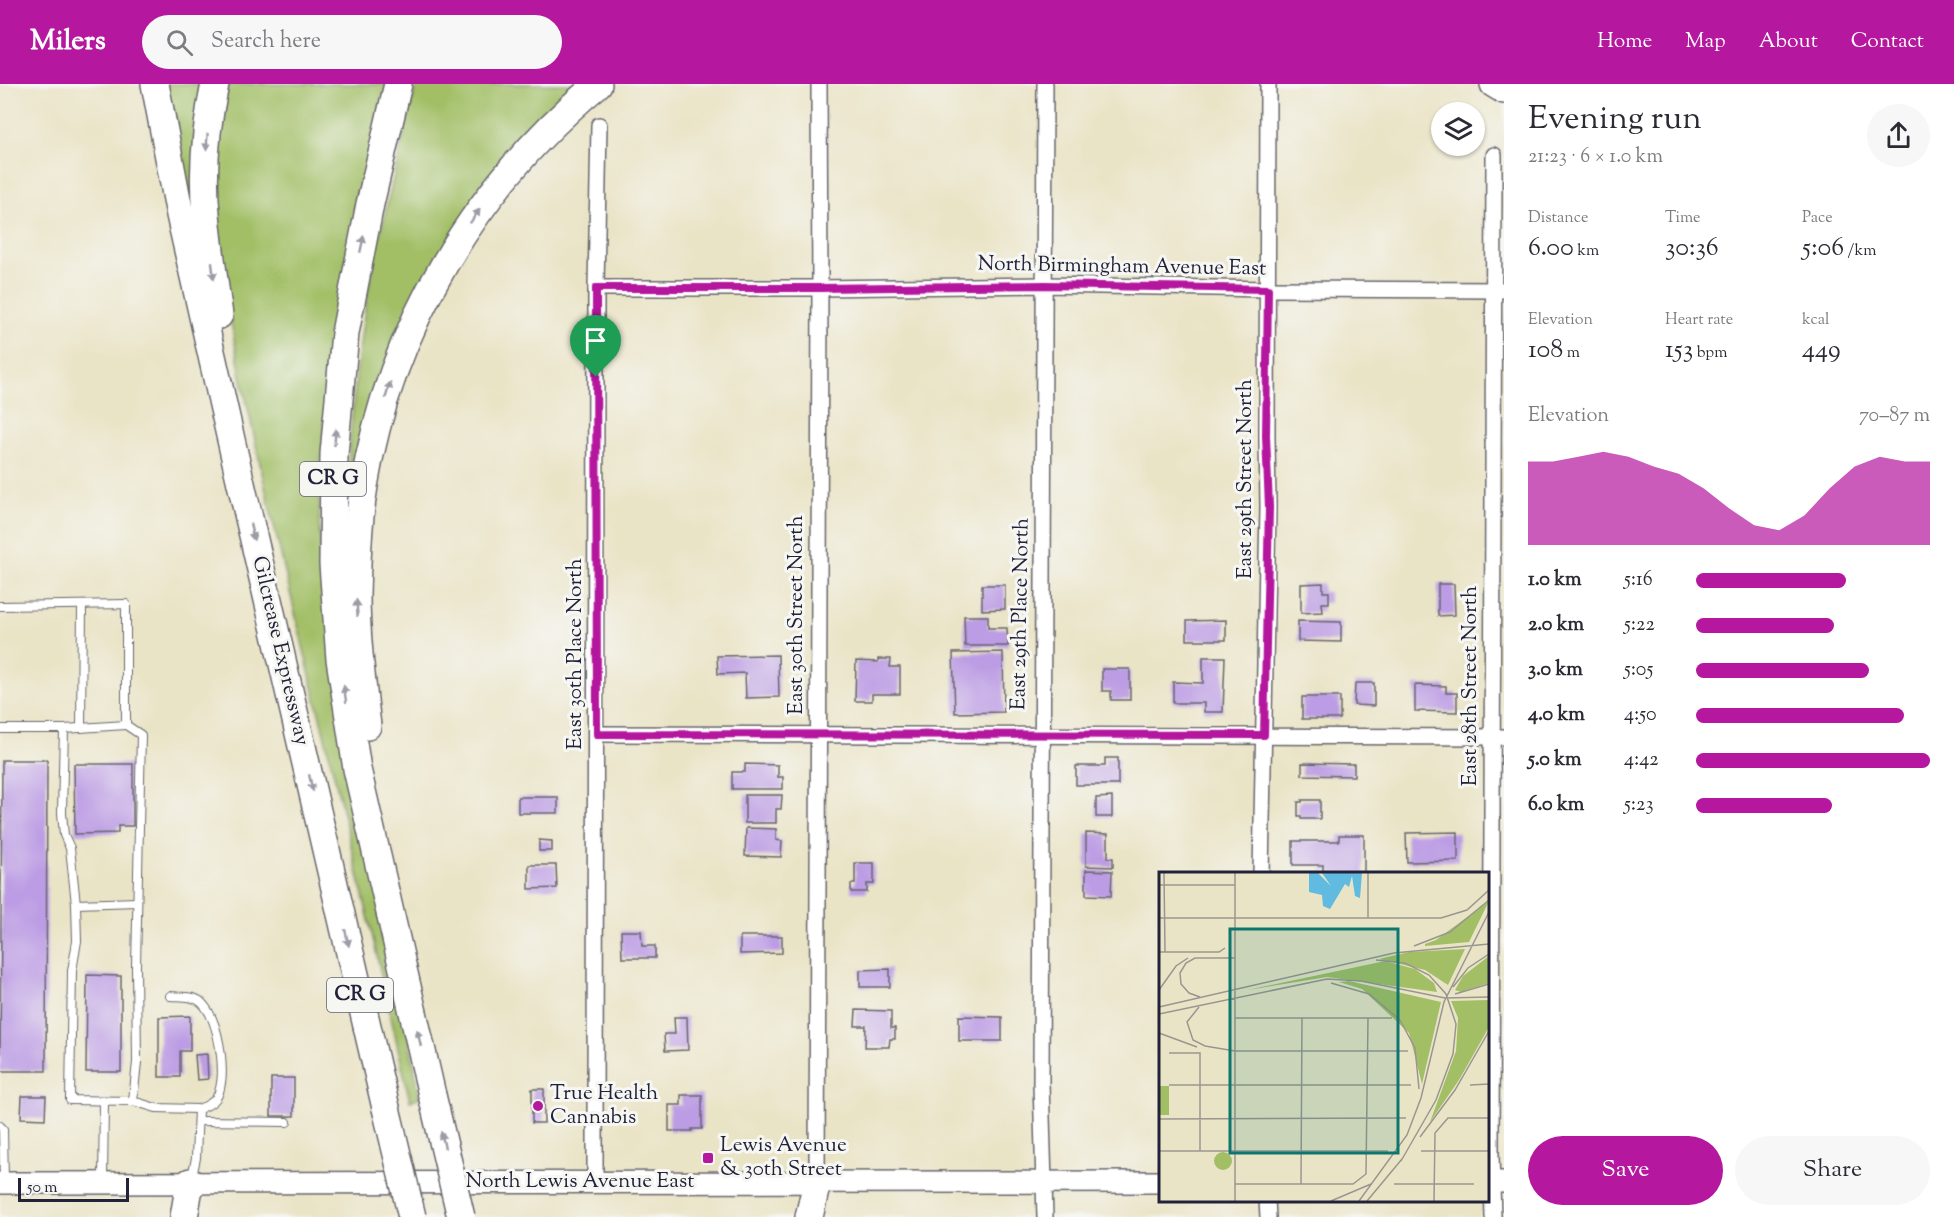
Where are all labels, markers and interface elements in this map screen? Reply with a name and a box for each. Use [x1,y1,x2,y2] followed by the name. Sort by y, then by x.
[142,15,562,69] search box
[30,22,106,62] text: Milers
[163,26,196,59] icon: search
[211,26,321,58] text: Search here
[1597,27,1652,57] text: Home
[1685,27,1726,57] text: Map
[1759,27,1818,57] text: About
[1851,27,1924,57] text: Contact
[1528,96,1702,144] text: Evening run
[1431,102,1485,156] map controls
[1431,102,1485,156] button: layers
[1867,104,1930,167] button: share
[202,132,212,151] one-way arrow
[1528,143,1663,172] text: 21:23 · 6 × 1.0 km
[1528,207,1588,230] text: Distance
[1665,207,1701,230] text: Time
[1802,207,1833,230] text: Pace
[469,209,481,225] one-way arrow
[1528,230,1574,267] text: 6.00
[1665,230,1719,267] text: 30:36
[1802,230,1844,267] text: 5:06
[358,234,367,253] one-way arrow
[1574,240,1599,263] text: km
[1844,240,1876,263] text: /km
[977,249,1267,285] street label: North Birmingham Avenue East
[208,261,218,280] one-way arrow
[1528,309,1593,332] text: Elevation
[1665,309,1733,332] text: Heart rate
[1802,309,1830,332] text: kcal
[570,315,621,377] pin
[579,324,612,357] icon: arrive
[1528,332,1563,369] text: 108
[1665,332,1693,369] text: 153
[1802,332,1841,369] text: 449
[1563,342,1580,365] text: m
[1693,342,1727,365] text: bpm
[1231,379,1261,579] street label: East 29th Street North
[384,381,394,399] one-way arrow
[1528,402,1609,431] text: Elevation
[1859,402,1930,431] text: 70–87 m
[330,427,340,446] one-way arrow
[300,462,366,496] road number: CR G
[782,515,812,715] street label: East 30th Street North
[1004,518,1038,710] street label: East 29th Place North
[248,523,258,541] one-way arrow
[244,553,316,749] street label: Gilcrease Expressway
[561,558,591,750] street label: East 30th Place North
[1528,566,1582,595] text: 1.0 km
[1624,566,1653,595] text: 5:16
[1456,586,1486,786] street label: East 28th Street North
[352,598,362,617] one-way arrow
[1528,611,1584,640] text: 2.0 km
[1624,611,1655,640] text: 5:22
[1528,656,1583,685] text: 3.0 km
[1624,656,1653,685] text: 5:05
[340,685,349,704] one-way arrow
[1528,701,1585,730] text: 4.0 km
[1624,701,1657,730] text: 4:50
[1528,746,1582,775] text: 5.0 km
[1624,746,1659,775] text: 4:42
[306,774,316,793] one-way arrow
[1528,791,1584,820] text: 6.0 km
[1624,791,1653,820] text: 5:23
[1159,872,1489,1202] inset map
[342,929,352,948] one-way arrow
[327,978,393,1012] road number: CR G
[413,1029,423,1047] one-way arrow
[550,1079,658,1133] place label: True Health Cannabis
[531,1099,545,1113] marker: True Health Cannabis
[437,1130,447,1149] one-way arrow
[720,1131,847,1185] place label: Lewis Avenue & 30th Street
[1528,1136,1723,1205] button: Save
[1735,1136,1930,1205] button: Share
[701,1151,715,1165] marker: Lewis Avenue & 30th Street
[466,1167,694,1197] street label: North Lewis Avenue East
[18,1175,129,1202] scale bar
[27,1177,58,1200] text: 50 m

